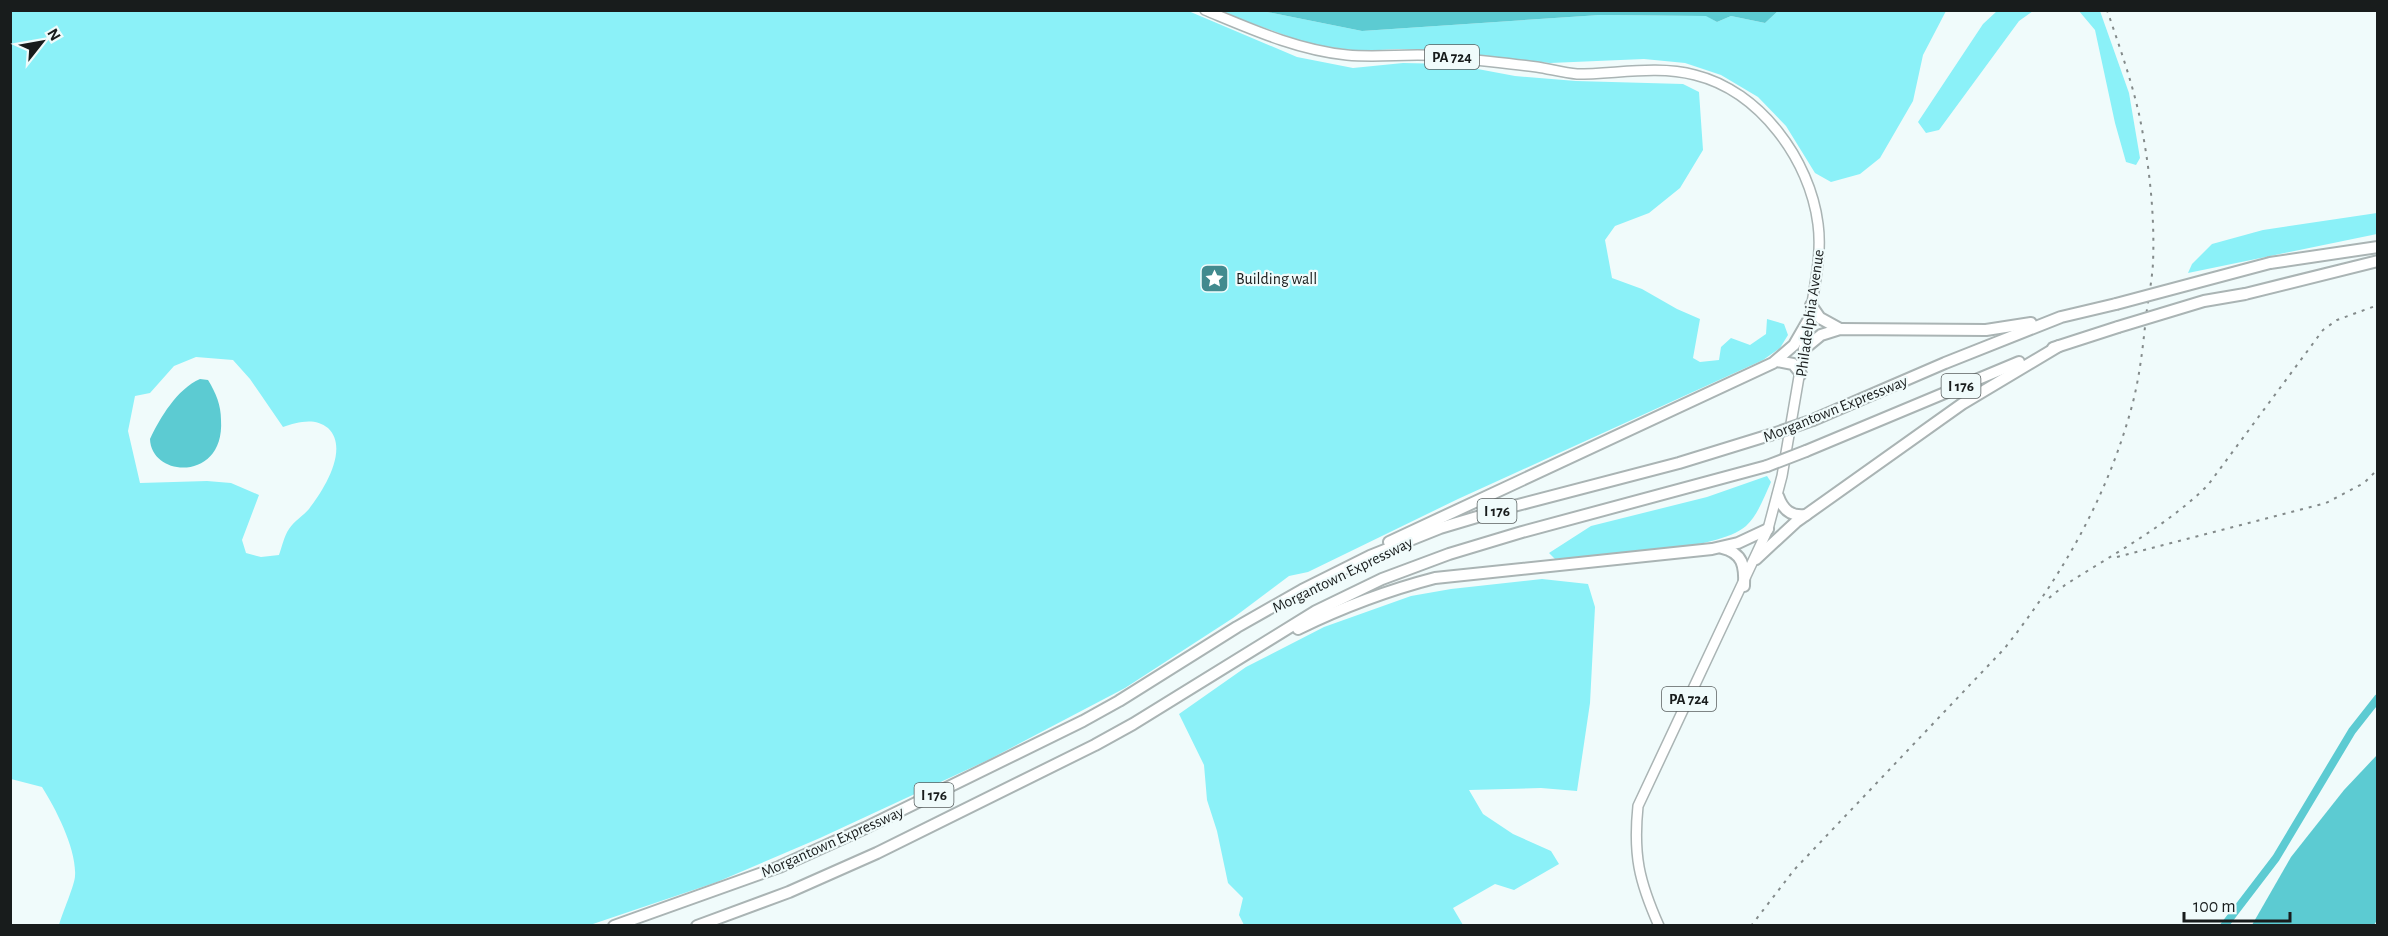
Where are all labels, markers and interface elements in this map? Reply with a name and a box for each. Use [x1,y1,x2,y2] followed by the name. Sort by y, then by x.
[12,12,72,72] north arrow
[44,26,64,44] text: N
[1425,45,1479,69] road number: PA 724
[1793,248,1827,378] street label: Philadelphia Avenue
[1199,262,1231,294] place icon: Building wall
[1236,271,1317,287] place label: Building wall
[1761,373,1910,446] street label: Morgantown Expressway
[1942,374,1980,398] road number: I 176
[1478,499,1516,523] road number: I 176
[1270,534,1416,617] street label: Morgantown Expressway
[1662,687,1716,711] road number: PA 724
[914,783,954,807] road number: I 176
[759,803,907,881] street label: Morgantown Expressway
[2184,885,2290,923] scale bar
[2193,898,2236,916] text: 100 m

